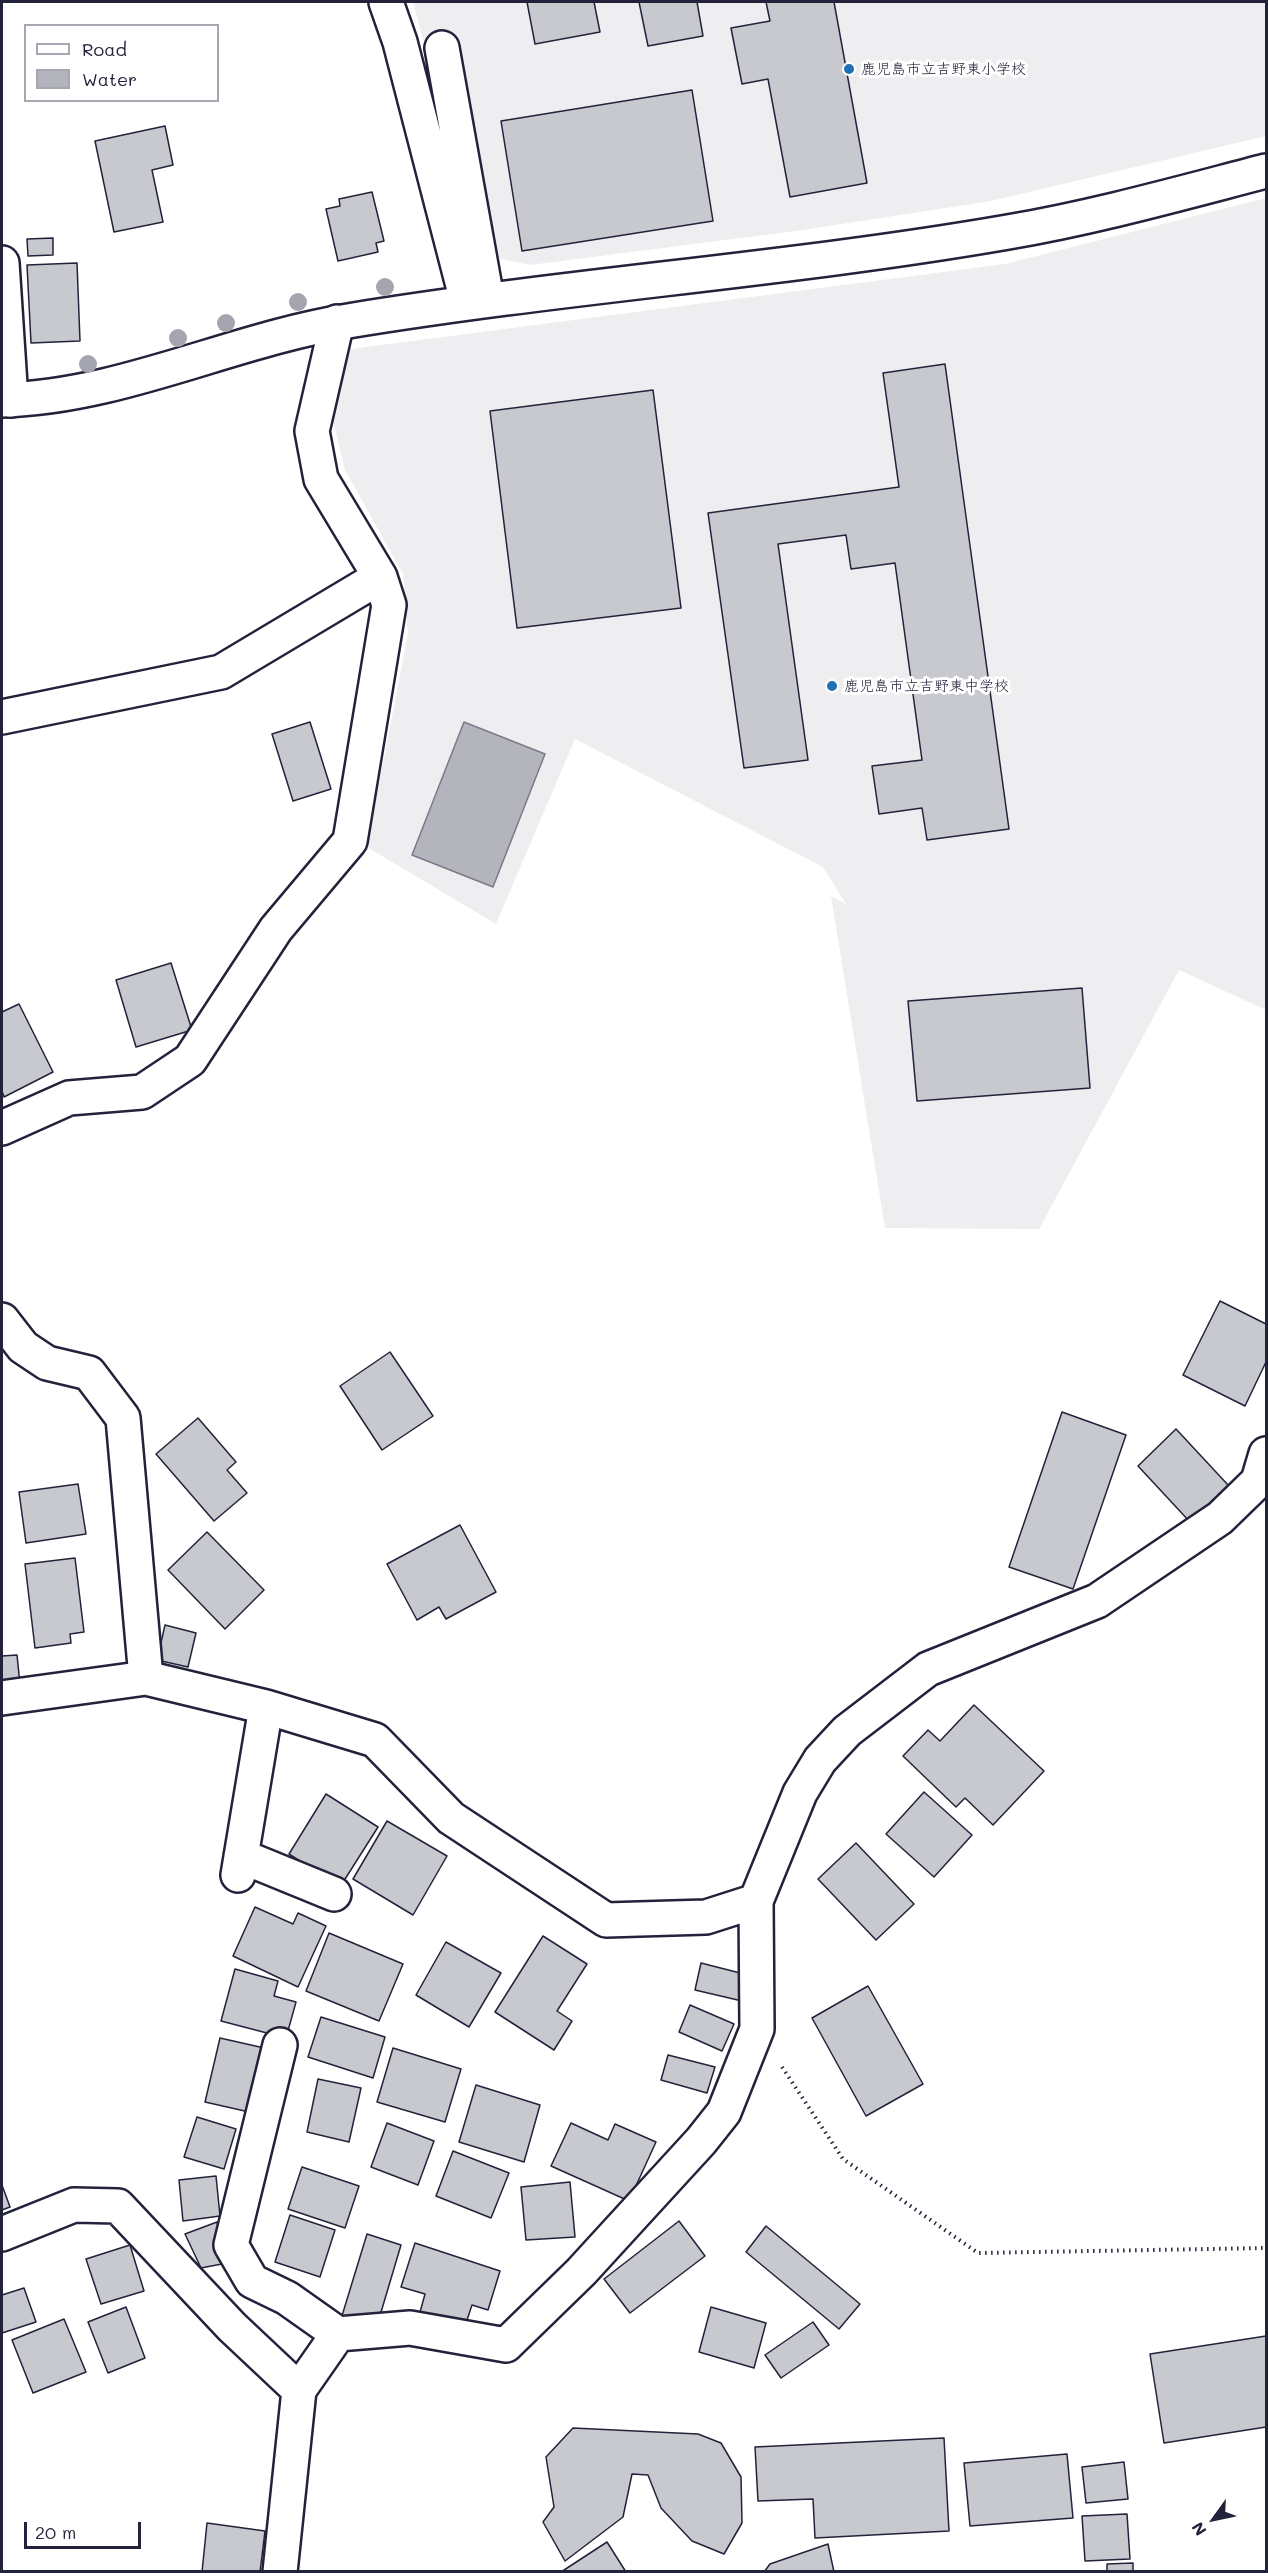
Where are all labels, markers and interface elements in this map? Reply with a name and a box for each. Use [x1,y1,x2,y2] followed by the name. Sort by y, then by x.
[24,24,219,102] legend
[82,37,127,61] text: Road
[861,60,1026,78] place label: 鹿児島市立吉野東小学校
[842,62,856,76] marker: 鹿児島市立吉野東小学校
[82,67,137,91] text: Water
[844,677,1009,695] place label: 鹿児島市立吉野東中学校
[825,679,839,693] marker: 鹿児島市立吉野東中学校
[1184,2489,1244,2549] north arrow
[27,2510,144,2548] scale bar
[1186,2518,1211,2540] text: N
[35,2520,76,2544] text: 20 m

